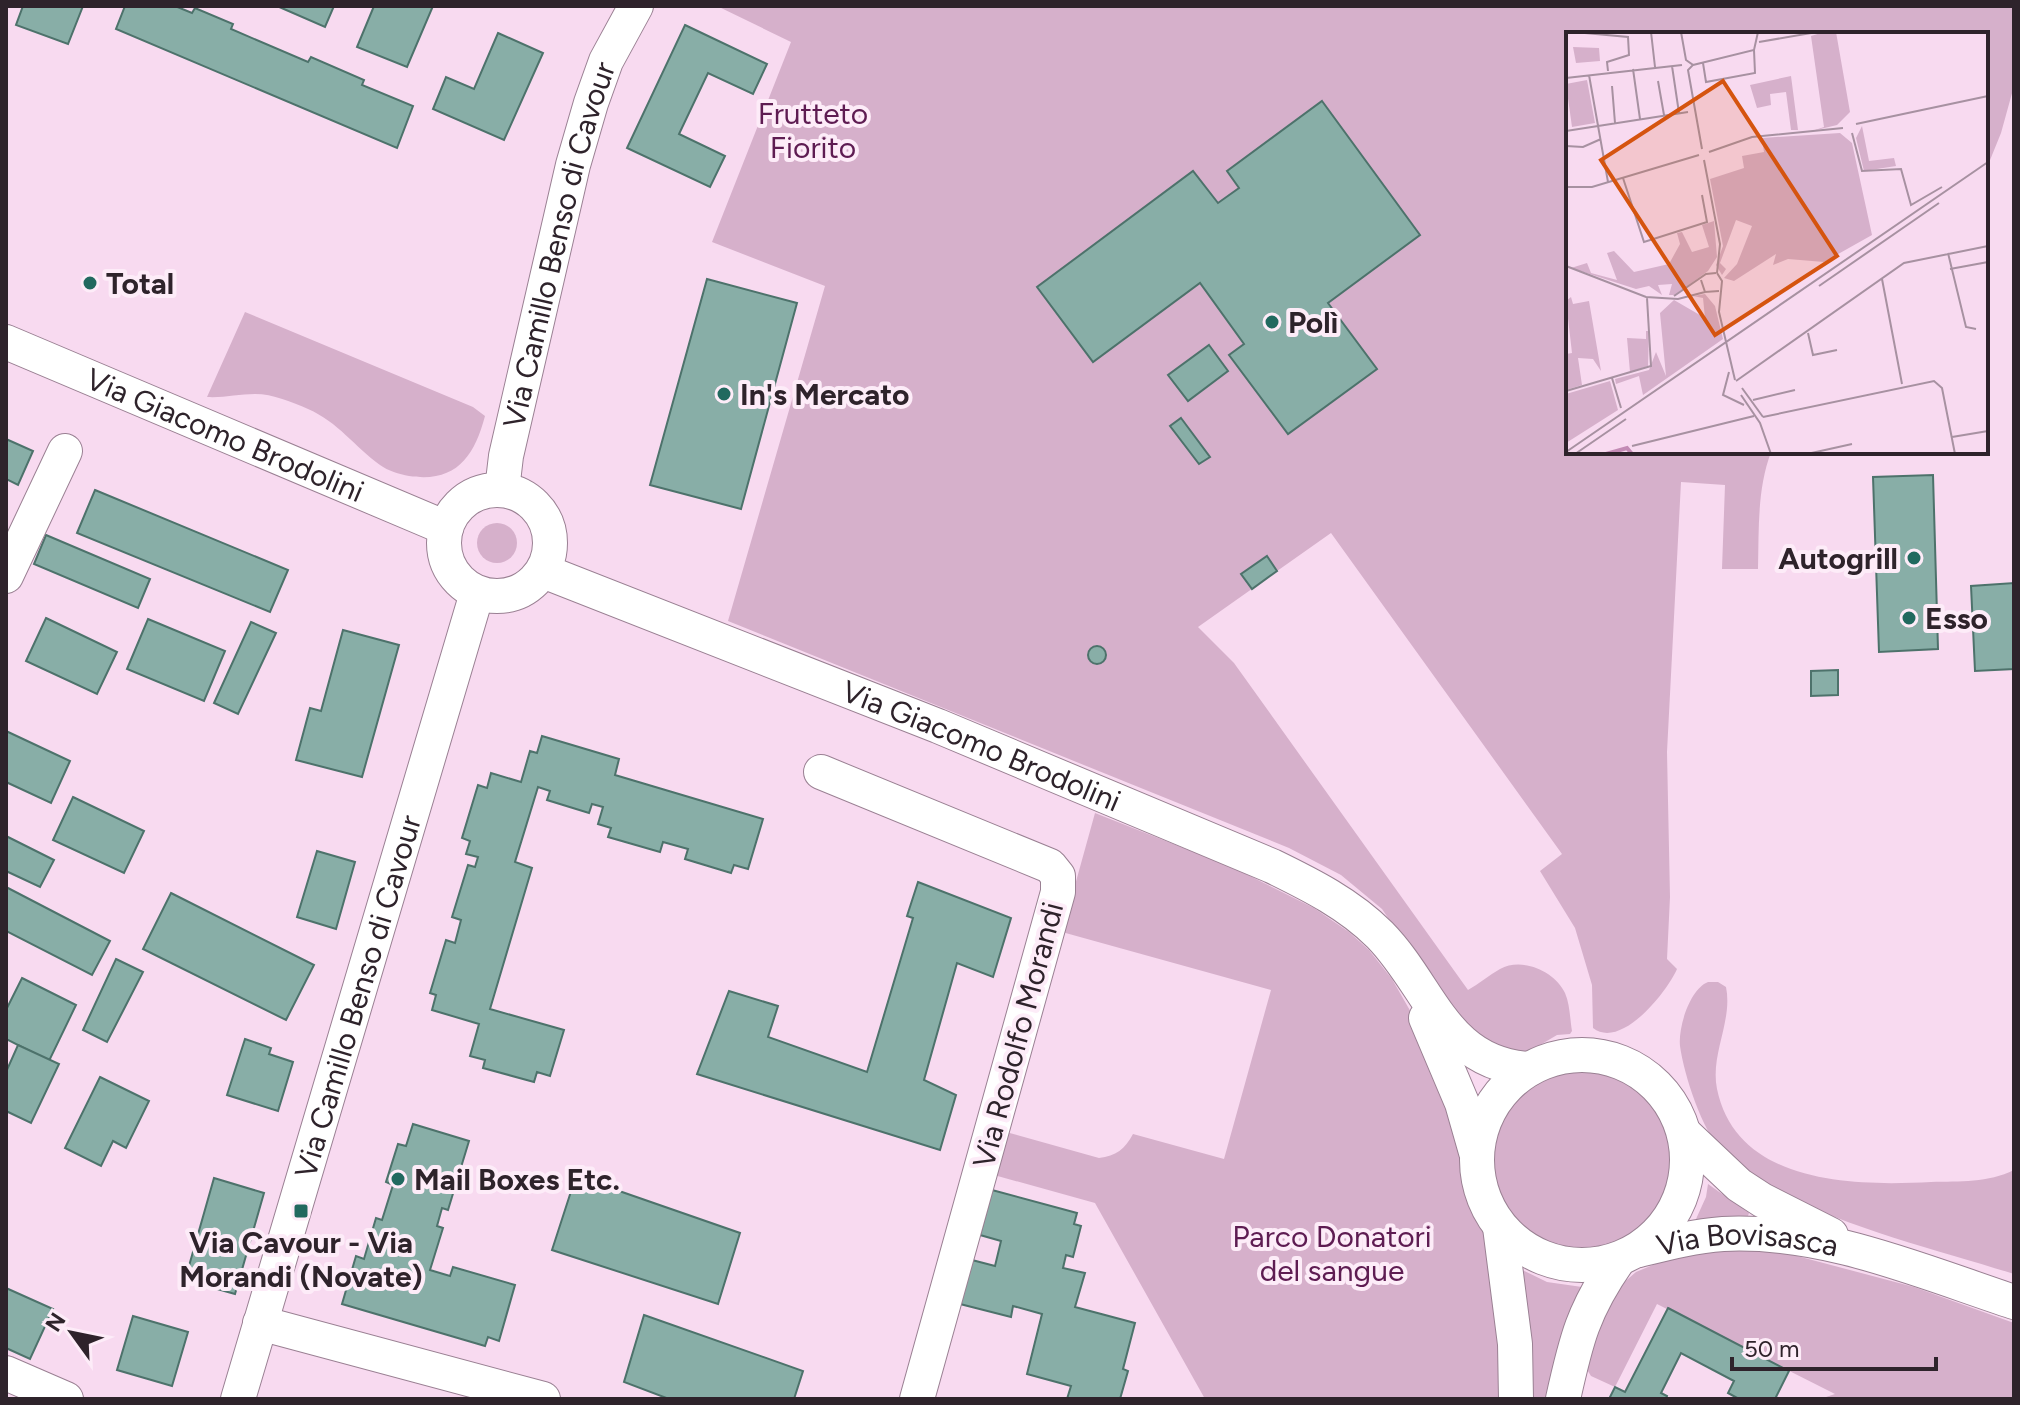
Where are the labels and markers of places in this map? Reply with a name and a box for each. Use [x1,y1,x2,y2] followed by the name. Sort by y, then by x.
[106,265,174,302] place label: Total
[81,274,99,292] marker: Total
[1288,304,1339,341] place label: Polì
[1263,313,1281,331] marker: Polì
[740,376,909,413] place label: In's Mercato
[715,385,733,403] marker: In's Mercato
[1778,540,1898,577] place label: Autogrill
[1905,549,1923,567] marker: Autogrill
[1925,600,1988,637] place label: Esso
[1900,609,1918,627] marker: Esso
[414,1161,620,1198] place label: Mail Boxes Etc.
[389,1170,407,1188] marker: Mail Boxes Etc.
[292,1202,310,1220] marker: Via Cavour - Via Morandi (Novate)
[179,1224,423,1295] place label: Via Cavour - Via Morandi (Novate)

